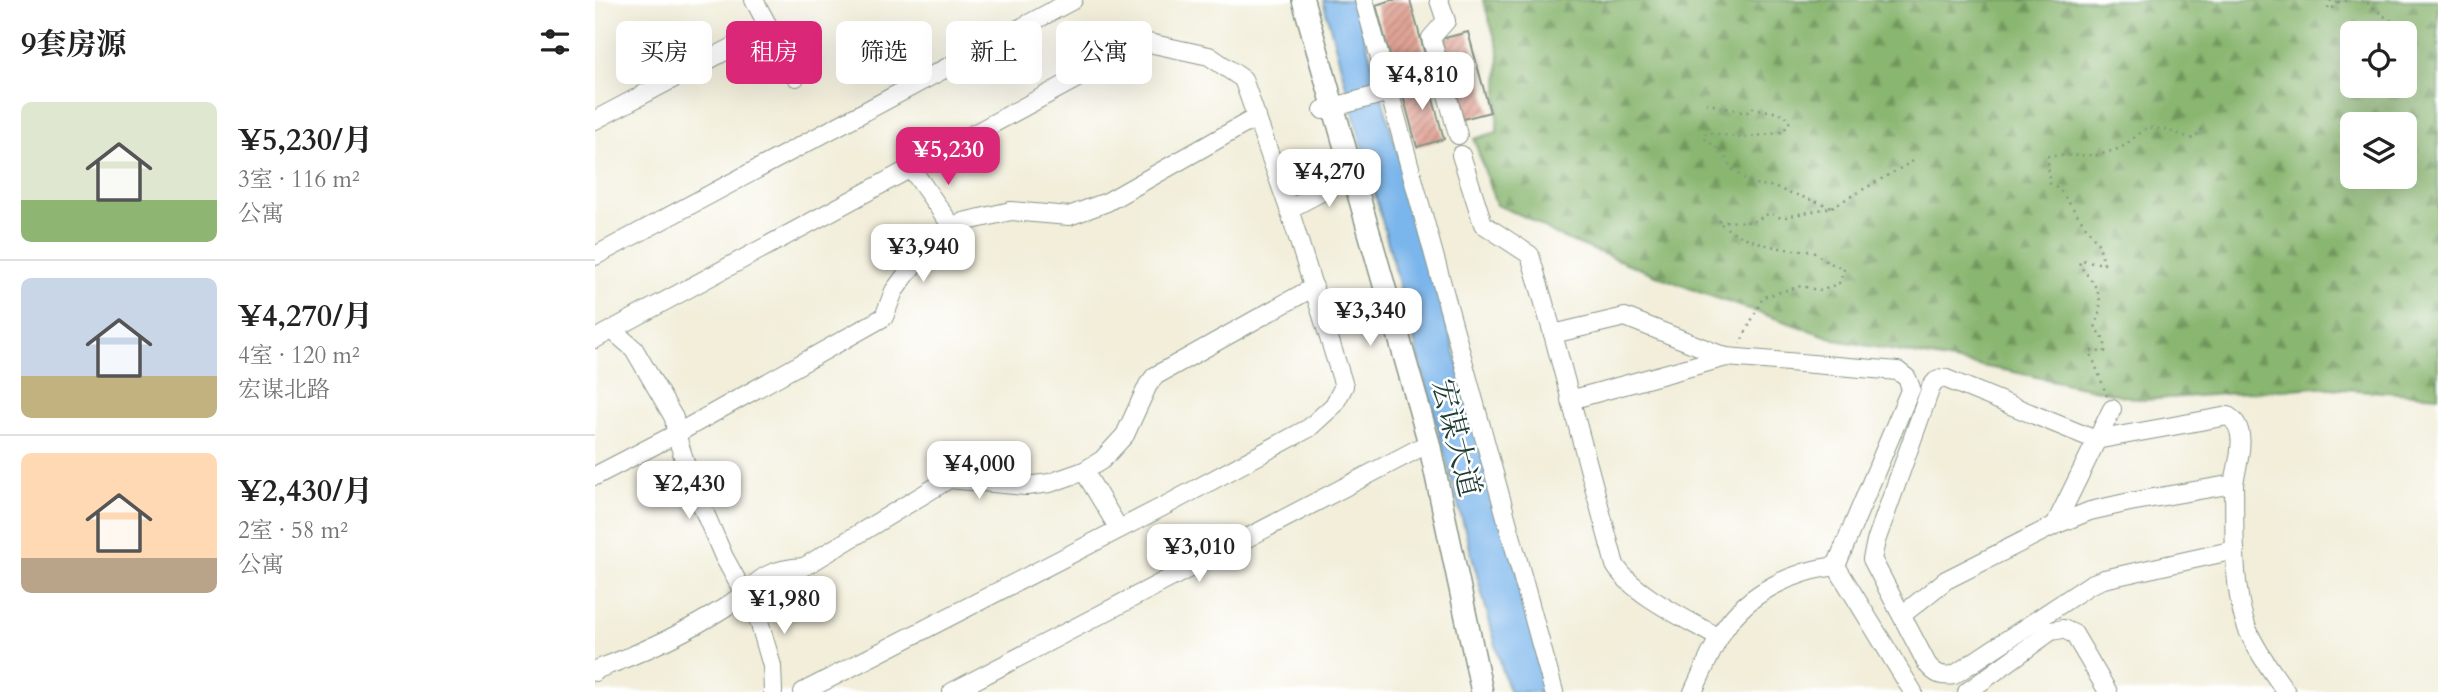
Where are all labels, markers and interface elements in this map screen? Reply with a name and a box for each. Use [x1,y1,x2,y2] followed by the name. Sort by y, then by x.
[616,21,712,84] chip: 买房
[726,21,822,84] chip: 租房
[836,21,932,84] chip: 筛选
[946,21,1042,84] chip: 新上
[1056,21,1152,84] chip: 公寓
[2340,21,2417,189] map controls
[2340,21,2417,98] button: locate
[536,23,574,61] icon: filters
[21,24,126,65] text: 9套房源
[1365,52,1479,112] pin: ¥4,810
[1386,59,1458,90] text: ¥4,810
[2340,112,2417,189] button: layers
[238,120,373,161] text: ¥5,230/月
[891,128,1005,187] pin: ¥5,230
[77,130,161,214] icon: home
[912,134,984,165] text: ¥5,230
[1272,150,1386,209] pin: ¥4,270
[1293,156,1365,187] text: ¥4,270
[238,164,360,195] text: 3室 · 116 m²
[238,198,284,229] text: 公寓
[866,224,980,284] pin: ¥3,940
[887,231,959,262] text: ¥3,940
[1313,288,1427,348] pin: ¥3,340
[1334,295,1406,326] text: ¥3,340
[238,296,373,337] text: ¥4,270/月
[77,306,161,390] icon: home
[238,340,360,371] text: 4室 · 120 m²
[238,374,330,405] text: 宏谋北路
[1422,375,1490,501] street label: 宏谋大道
[922,442,1036,501] pin: ¥4,000
[943,448,1015,479] text: ¥4,000
[632,462,746,521] pin: ¥2,430
[653,468,725,499] text: ¥2,430
[238,471,373,512] text: ¥2,430/月
[77,481,161,565] icon: home
[238,515,348,546] text: 2室 · 58 m²
[1142,524,1256,584] pin: ¥3,010
[1163,531,1235,562] text: ¥3,010
[238,549,284,580] text: 公寓
[727,576,841,636] pin: ¥1,980
[748,583,820,614] text: ¥1,980

